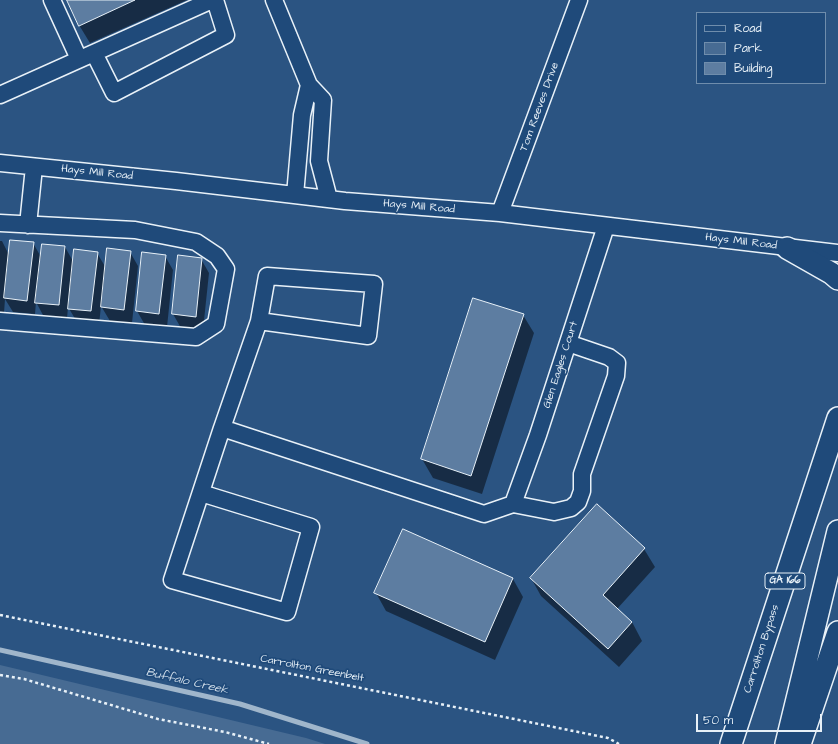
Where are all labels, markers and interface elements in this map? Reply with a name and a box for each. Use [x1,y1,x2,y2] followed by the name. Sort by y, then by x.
[696,12,826,84] legend
[734,20,762,37] text: Road
[734,40,762,57] text: Park
[734,60,772,77] text: Building
[518,61,562,153] street label: Tom Reeves Drive
[60,163,134,183] street label: Hays Mill Road
[383,197,455,217] street label: Hays Mill Road
[704,231,778,253] street label: Hays Mill Road
[541,320,581,410] street label: Glen Eagles Court
[765,573,805,589] road number: GA 166
[741,603,783,695] street label: Carrollton Bypass
[259,652,365,686] street label: Carrollton Greenbelt
[145,666,229,698] water label: Buffalo Creek
[698,706,824,732] scale bar
[703,712,733,729] text: 50 m

